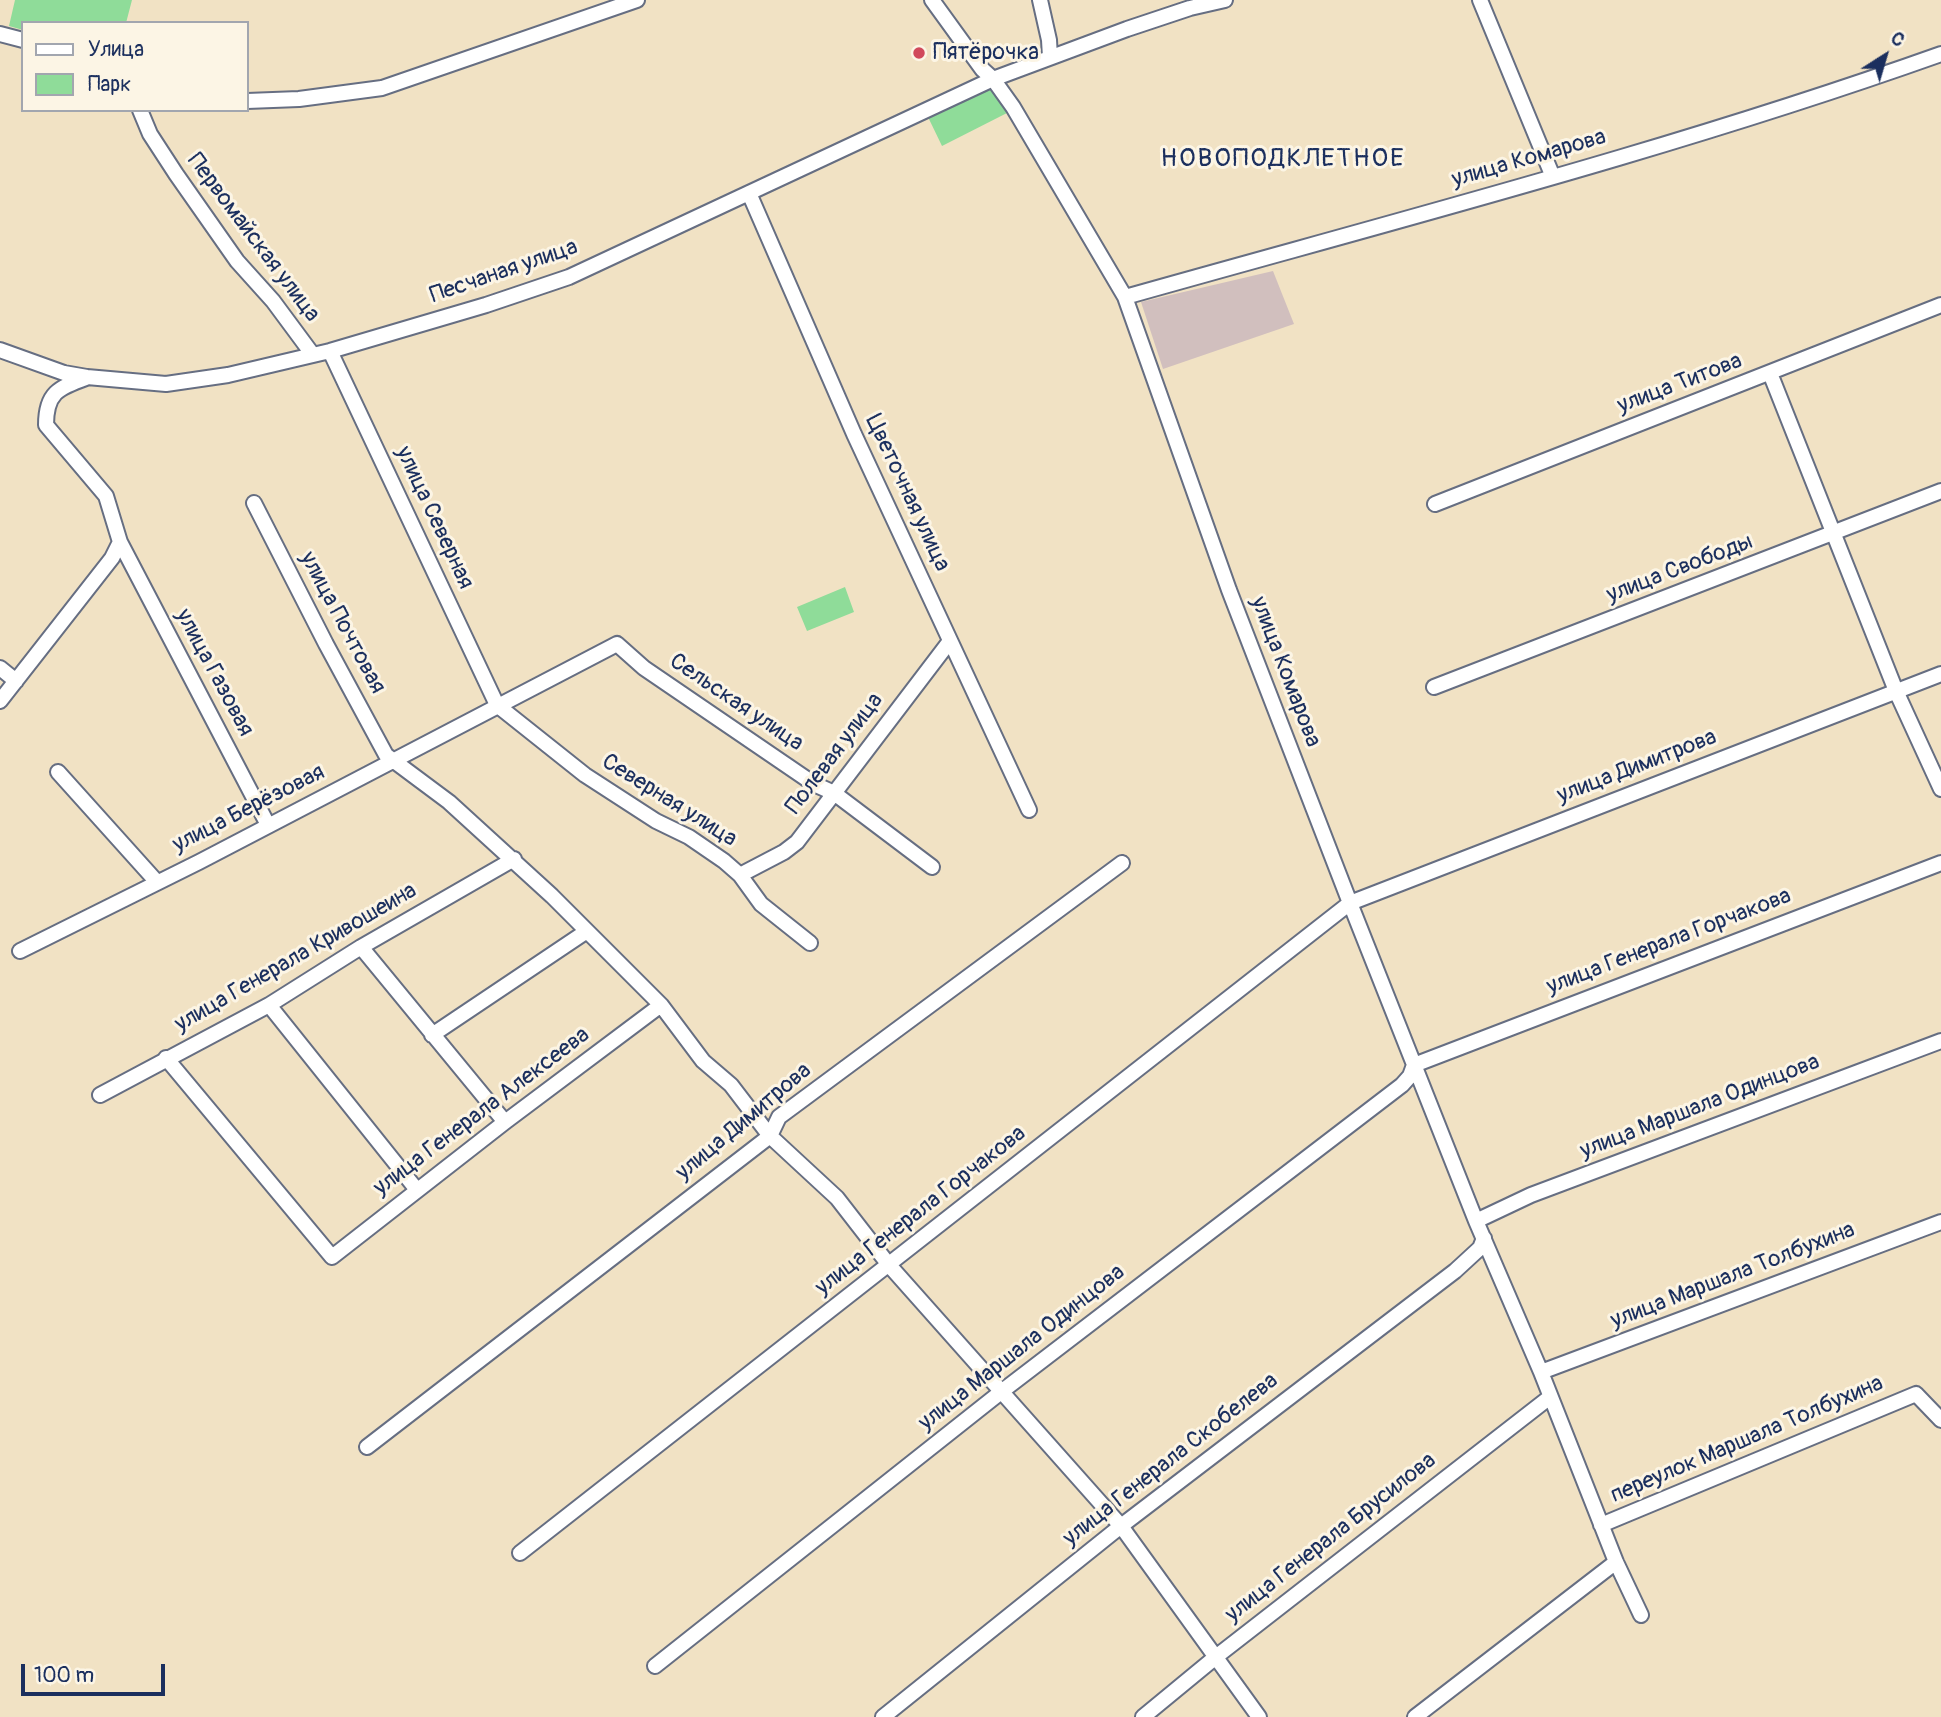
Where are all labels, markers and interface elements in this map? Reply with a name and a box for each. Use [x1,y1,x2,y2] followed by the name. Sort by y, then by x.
[21,21,248,112] legend
[1850,21,1920,91] north arrow
[1886,26,1910,52] text: С
[88,36,144,63] text: Улица
[933,39,1039,67] place label: Пятёрочка
[911,45,927,61] marker: Пятёрочка
[88,71,131,98] text: Парк
[1449,124,1609,194] street label: улица Комарова
[1162,143,1404,175] district label: НОВОПОДКЛЕТНОЕ
[181,148,325,328] street label: Первомайская улица
[427,234,581,310] street label: Песчаная улица
[1614,348,1746,420] street label: улица Титова
[859,410,955,576] street label: Цветочная улица
[389,442,479,594] street label: улица Северная
[1603,528,1757,610] street label: улица Свободы
[293,547,391,699] street label: улица Почтовая
[1244,593,1326,751] street label: улица Комарова
[169,605,259,741] street label: улица Газовая
[664,648,808,758] street label: Сельская улица
[780,688,890,820] street label: Полевая улица
[1553,724,1721,810] street label: улица Димитрова
[596,748,742,854] street label: Северная улица
[168,759,330,859] street label: улица Берёзовая
[170,877,422,1039] street label: улица Генерала Кривошеина
[1543,883,1795,1001] street label: улица Генерала Горчакова
[369,1022,595,1202] street label: улица Генерала Алексеева
[1576,1049,1824,1165] street label: улица Маршала Одинцова
[671,1057,817,1187] street label: улица Димитрова
[810,1120,1032,1302] street label: улица Генерала Горчакова
[1607,1217,1859,1335] street label: улица Маршала Толбухина
[913,1259,1131,1437] street label: улица Маршала Одинцова
[1058,1367,1284,1553] street label: улица Генерала Скобелева
[1607,1370,1887,1510] street label: переулок Маршала Толбухина
[1220,1447,1442,1629] street label: улица Генерала Брусилова
[24,1650,168,1694] scale bar
[34,1662,94,1689] text: 100 m

